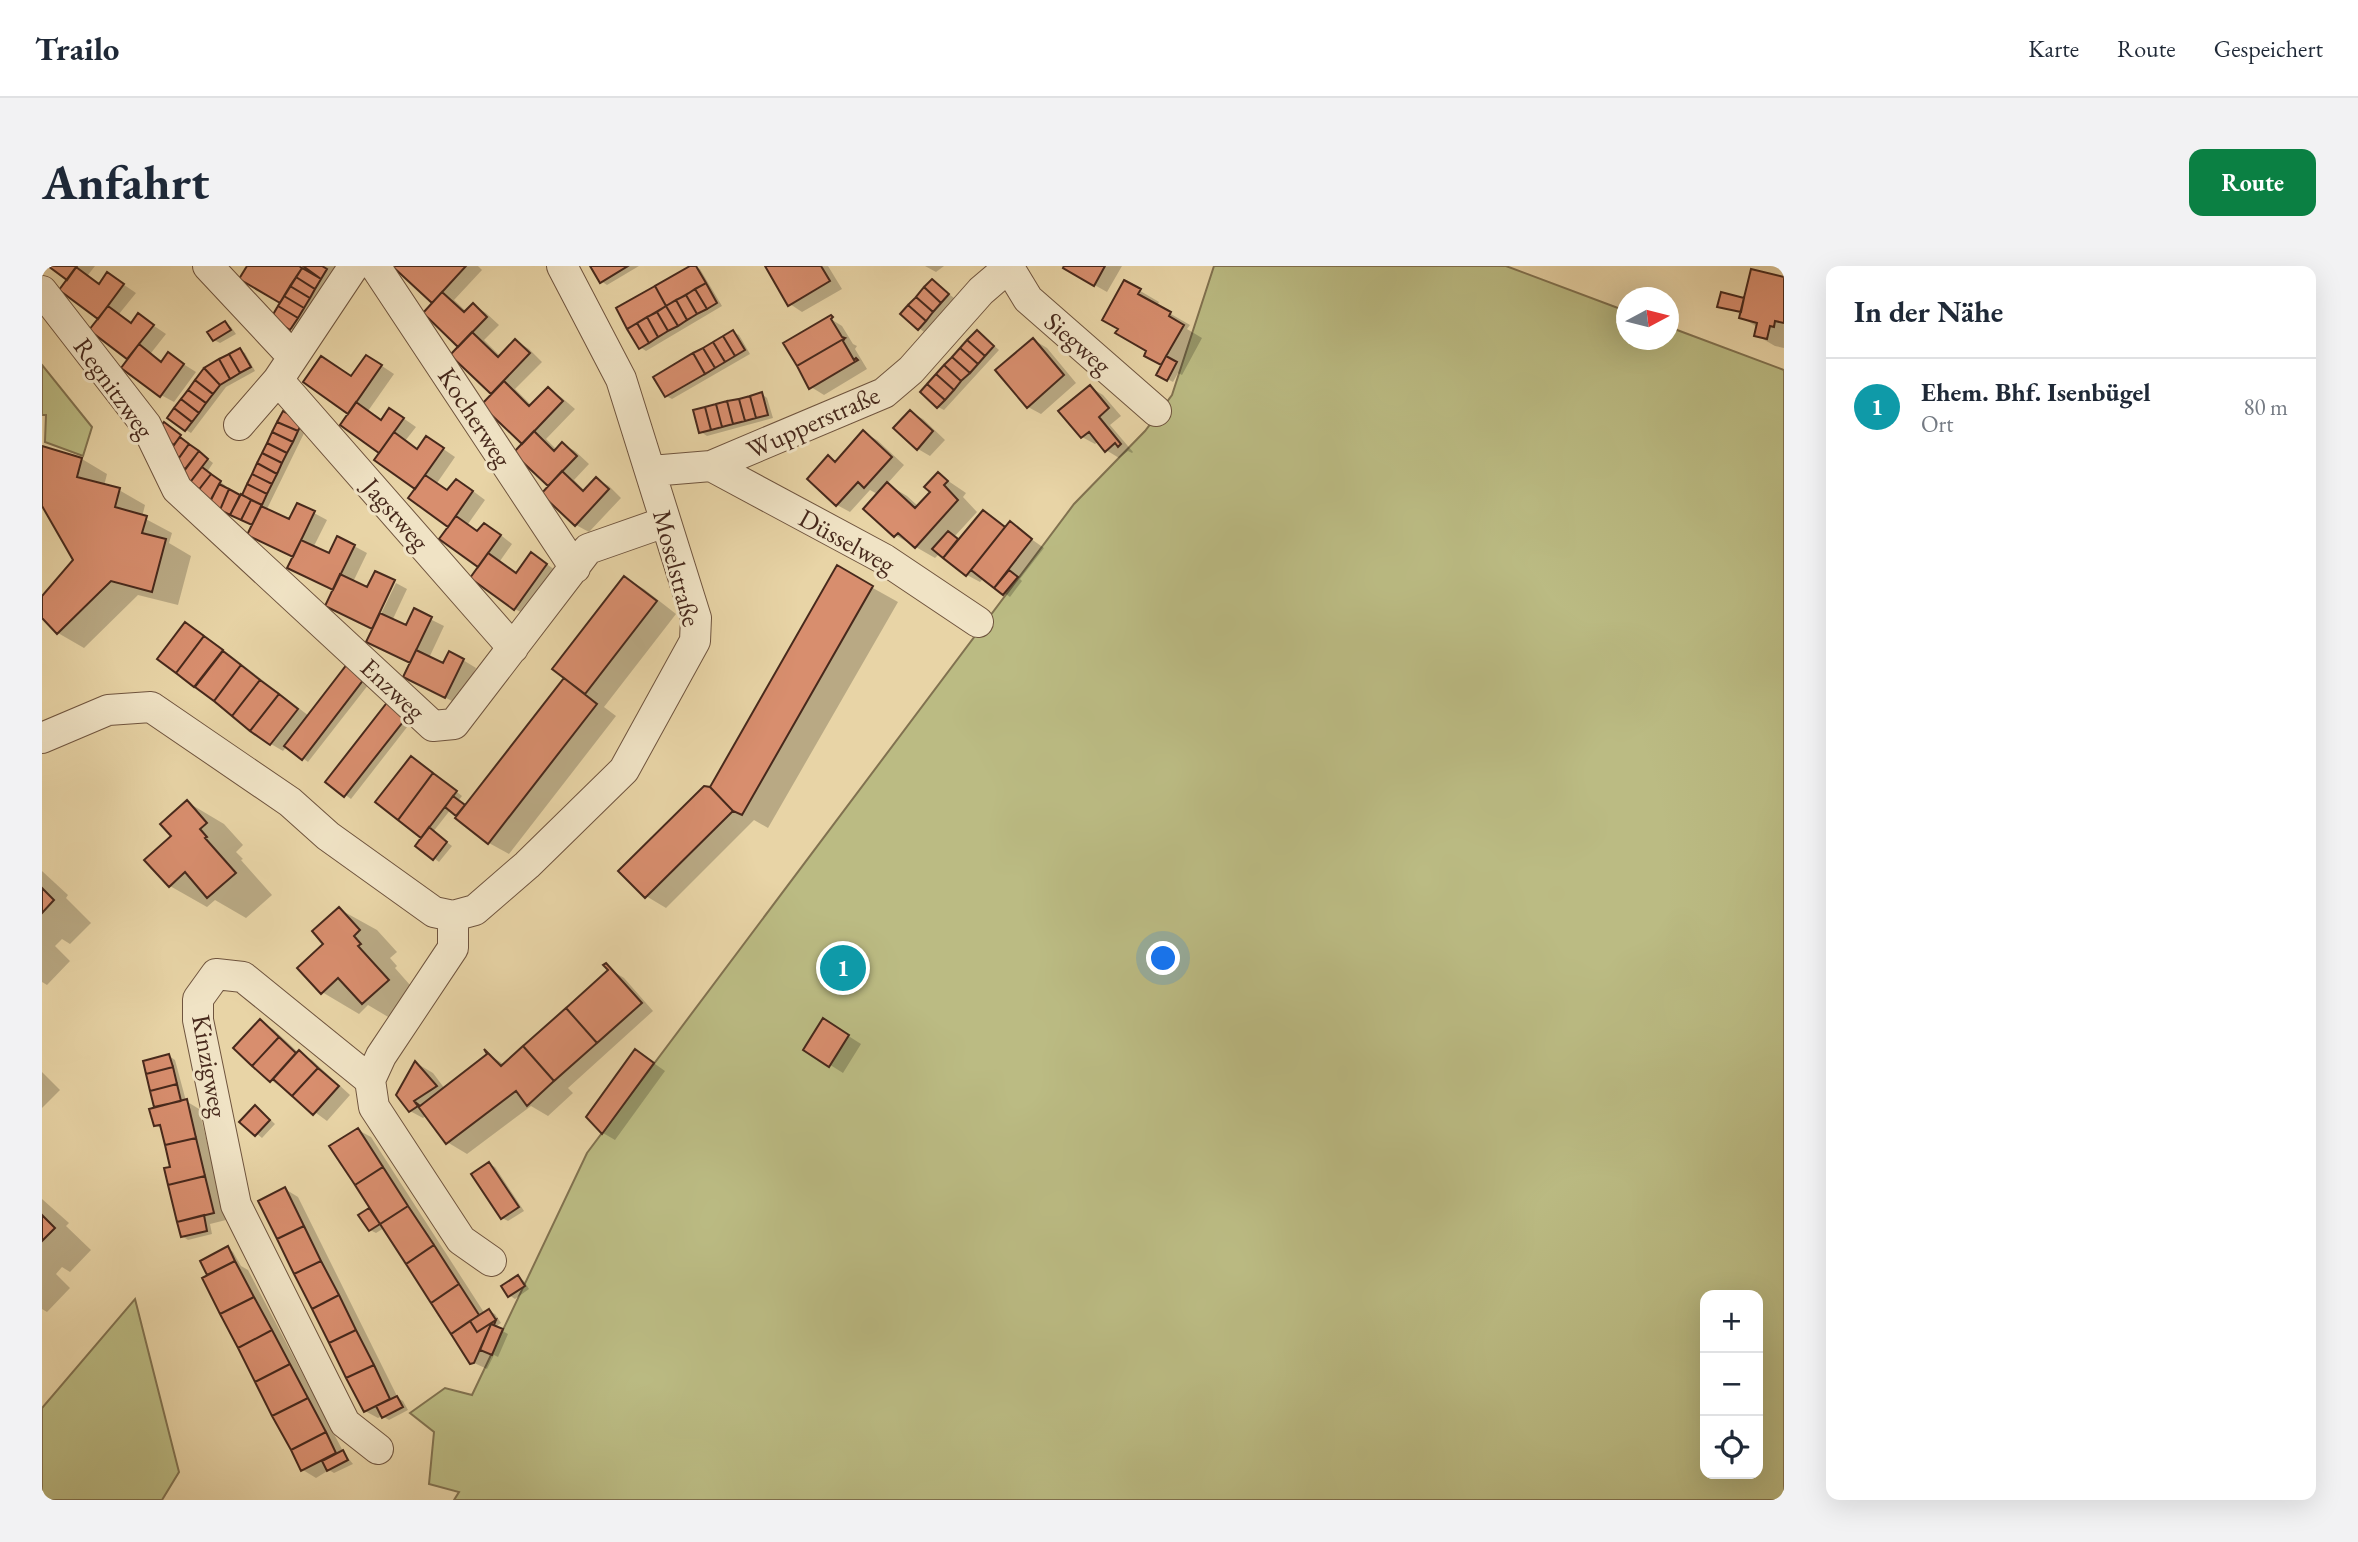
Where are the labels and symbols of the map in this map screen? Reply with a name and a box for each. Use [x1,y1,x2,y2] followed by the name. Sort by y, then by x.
[1616,287,1679,350] north arrow
[1037,304,1119,382] street label: Siegweg
[66,331,162,446] street label: Regnitzweg
[430,361,520,474] street label: Kocherweg
[741,378,885,466] street label: Wupperstraße
[354,469,437,558] street label: Jagstweg
[793,501,902,582] street label: Düsselweg
[645,506,709,630] street label: Moselstraße
[353,650,433,728] street label: Enzweg
[1146,941,1180,975] your location
[820,942,866,994] pin: 1
[184,1012,236,1121] street label: Kinzigweg

